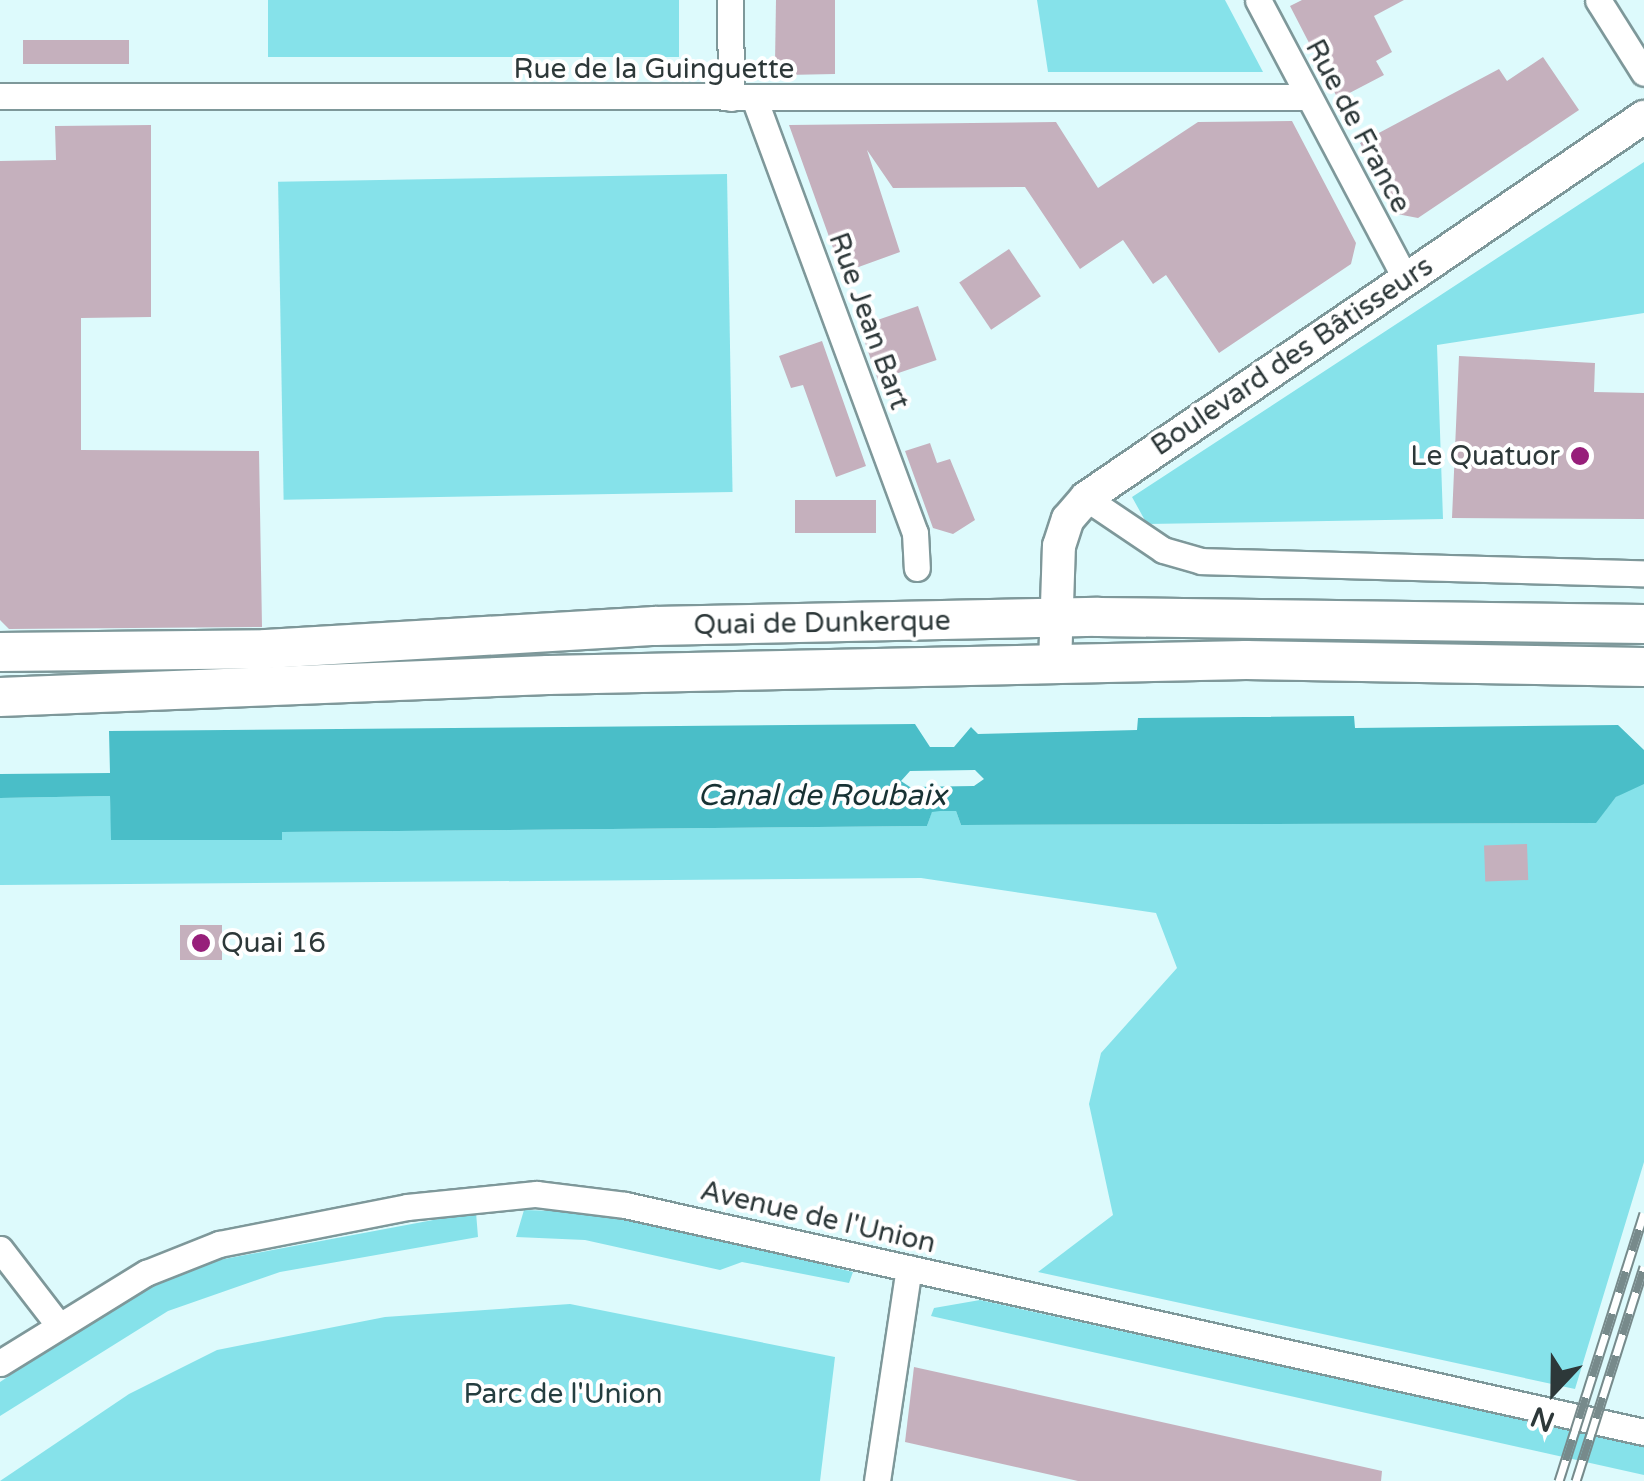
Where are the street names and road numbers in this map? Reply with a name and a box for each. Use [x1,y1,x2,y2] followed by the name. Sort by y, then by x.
[1298,34,1418,218] street label: Rue de France
[514,52,794,86] street label: Rue de la Guinguette
[821,228,917,414] street label: Rue Jean Bart
[1145,249,1439,463] street label: Boulevard des Bâtisseurs
[693,604,951,642] street label: Quai de Dunkerque
[697,1174,939,1260] street label: Avenue de l'Union

